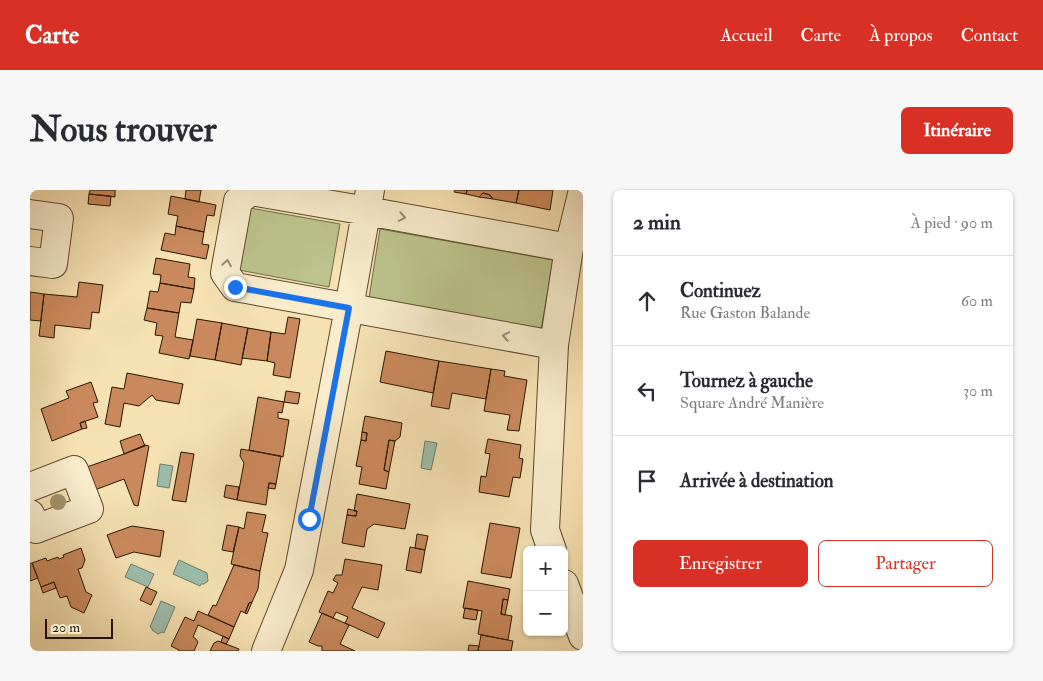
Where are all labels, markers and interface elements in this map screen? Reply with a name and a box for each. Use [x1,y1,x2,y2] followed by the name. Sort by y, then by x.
[25,20,79,51] text: Carte
[720,24,773,47] text: Accueil
[801,24,841,47] text: Carte
[869,24,933,47] text: À propos
[961,24,1018,47] text: Contact
[901,107,1013,154] button: Itinéraire
[30,108,217,152] text: Nous trouver
[633,209,681,236] text: 2 min
[397,211,406,222] one-way arrow
[911,213,993,233] text: À pied · 90 m
[221,259,231,268] one-way arrow
[224,276,247,299] route end
[680,279,761,303] text: Continuez
[633,287,661,315] icon: ahead
[961,291,993,311] text: 60 m
[680,303,810,323] text: Rue Gaston Balande
[502,332,510,342] one-way arrow
[680,369,813,393] text: Tournez à gauche
[633,377,661,405] icon: left
[963,381,993,401] text: 30 m
[680,393,824,413] text: Square André Manière
[633,467,661,495] icon: arrive
[680,469,834,493] text: Arrivée à destination
[298,508,321,531] route start
[633,540,808,587] button: Enregistrer
[818,540,993,587] button: Partager
[523,546,568,636] map controls
[523,546,568,591] button: +
[523,591,568,636] button: −
[45,616,112,639] scale bar
[52,619,80,636] text: 20 m

